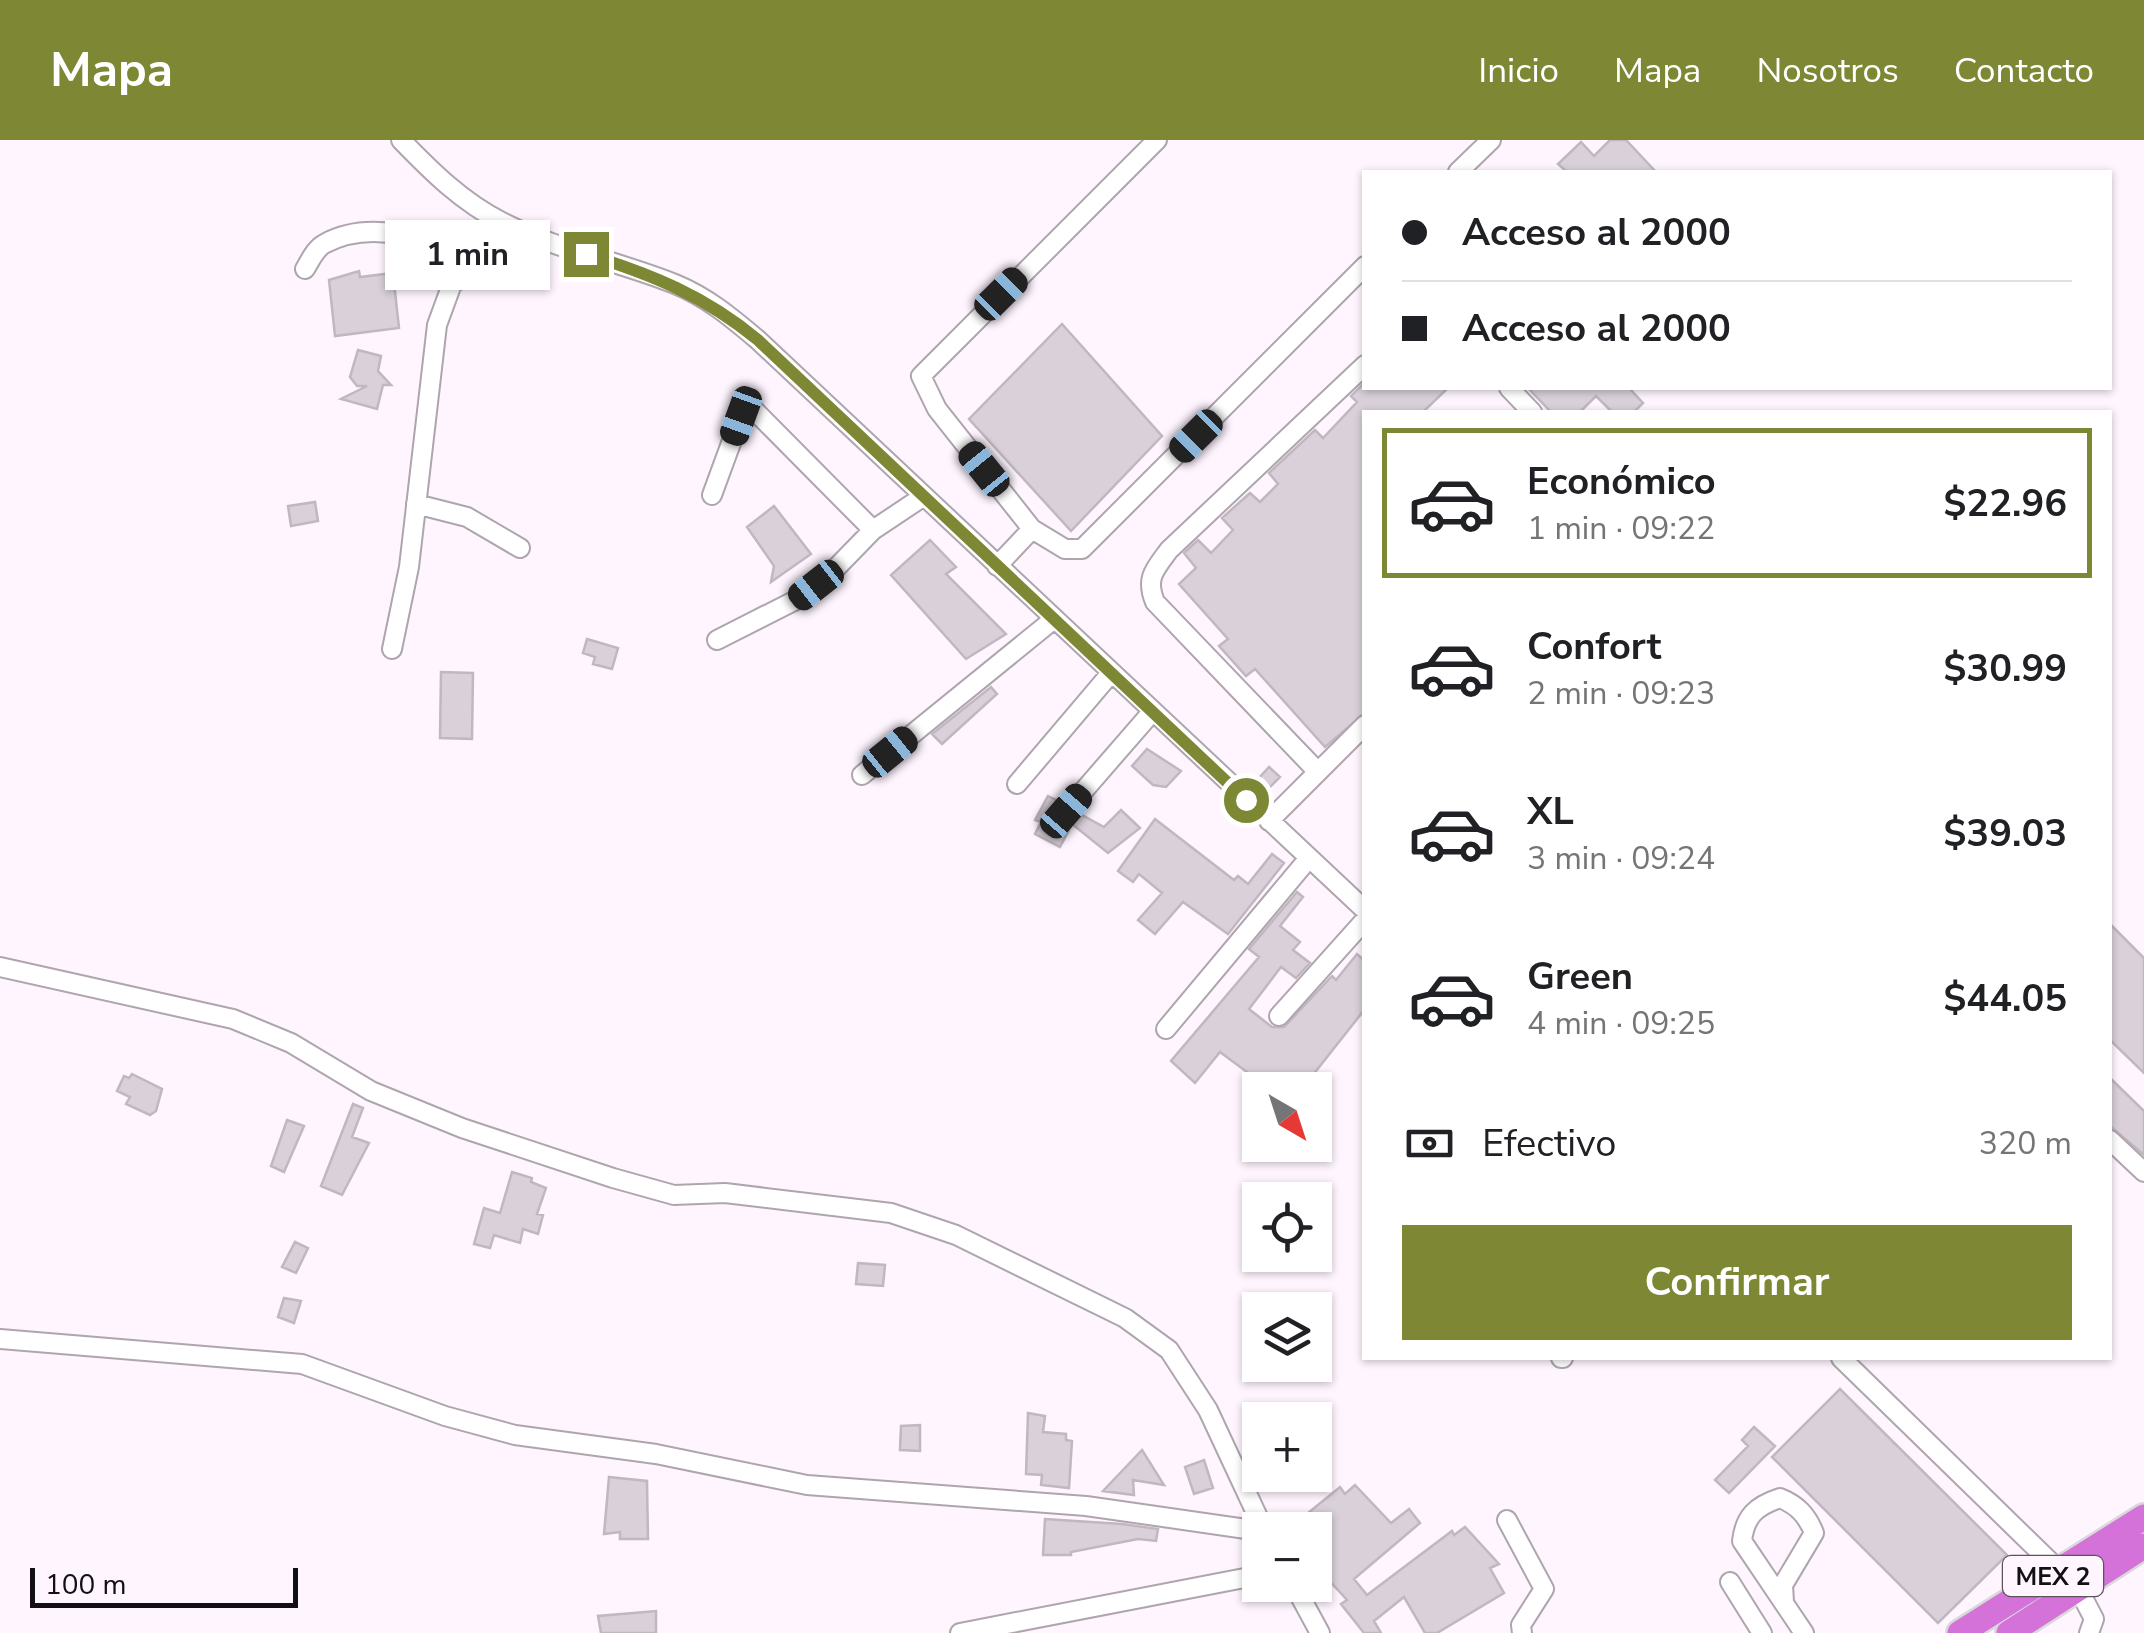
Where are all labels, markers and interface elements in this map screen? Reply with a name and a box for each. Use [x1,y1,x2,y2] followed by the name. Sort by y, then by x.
[50,37,173,103] text: Mapa
[1478,47,1559,94] text: Inicio
[1614,47,1701,94] text: Mapa
[1756,47,1899,94] text: Nosotros
[1954,47,2094,94] text: Contacto
[1462,207,1731,258] text: Acceso al 2000
[386,219,551,289] callout: 1 min
[564,232,609,277] route end
[426,233,509,276] text: 1 min
[969,262,1033,326] car
[1462,303,1731,354] text: Acceso al 2000
[717,383,765,449] car
[1164,404,1228,468] car
[953,436,1015,502] car
[1527,456,1716,507] text: Económico
[1407,458,1497,548] icon: car
[1944,478,2067,529] text: $22.96
[1527,507,1715,550] text: 1 min · 09:22
[783,555,849,615] car
[1527,621,1661,672] text: Confort
[1407,623,1497,713] icon: car
[1944,643,2067,694] text: $30.99
[1527,672,1715,715] text: 2 min · 09:23
[857,721,923,783] car
[1224,778,1269,823] route start
[1035,779,1097,843] car
[1527,786,1574,837] text: XL
[1407,788,1497,878] icon: car
[1944,808,2067,859] text: $39.03
[1527,837,1715,880] text: 3 min · 09:24
[1527,951,1633,1002] text: Green
[1407,953,1497,1043] icon: car
[1944,973,2067,1024] text: $44.05
[1527,1002,1715,1045] text: 4 min · 09:25
[1242,1072,1332,1162] north arrow
[1242,1072,1332,1602] map controls
[1402,1116,1457,1171] icon: cash
[1482,1118,1616,1169] text: Efectivo
[1979,1122,2072,1165] text: 320 m
[1242,1182,1332,1272] button: locate
[1402,1225,2072,1340] button: Confirmar
[1242,1292,1332,1382] button: layers
[1242,1402,1332,1492] button: +
[1242,1512,1332,1602] button: −
[2003,1556,2103,1596] road number: MEX 2
[30,1563,298,1608] scale bar
[45,1566,127,1604] text: 100 m

